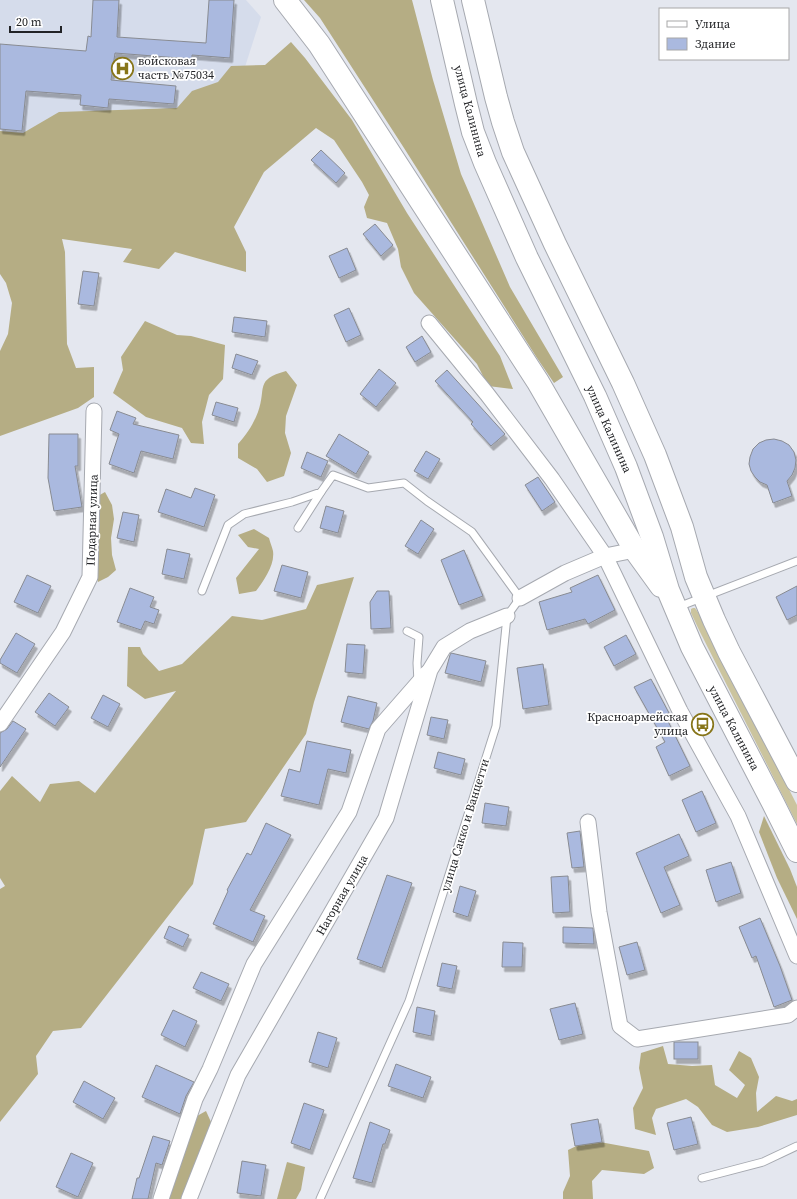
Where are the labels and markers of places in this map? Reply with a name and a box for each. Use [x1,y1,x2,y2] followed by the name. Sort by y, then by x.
[138,53,214,83] place label: войсковая часть №75034
[109,55,135,81] hospital icon: войсковая часть №75034
[587,709,689,739] place label: Красноармейская улица
[690,711,716,737] bus stop icon: Красноармейская улица

